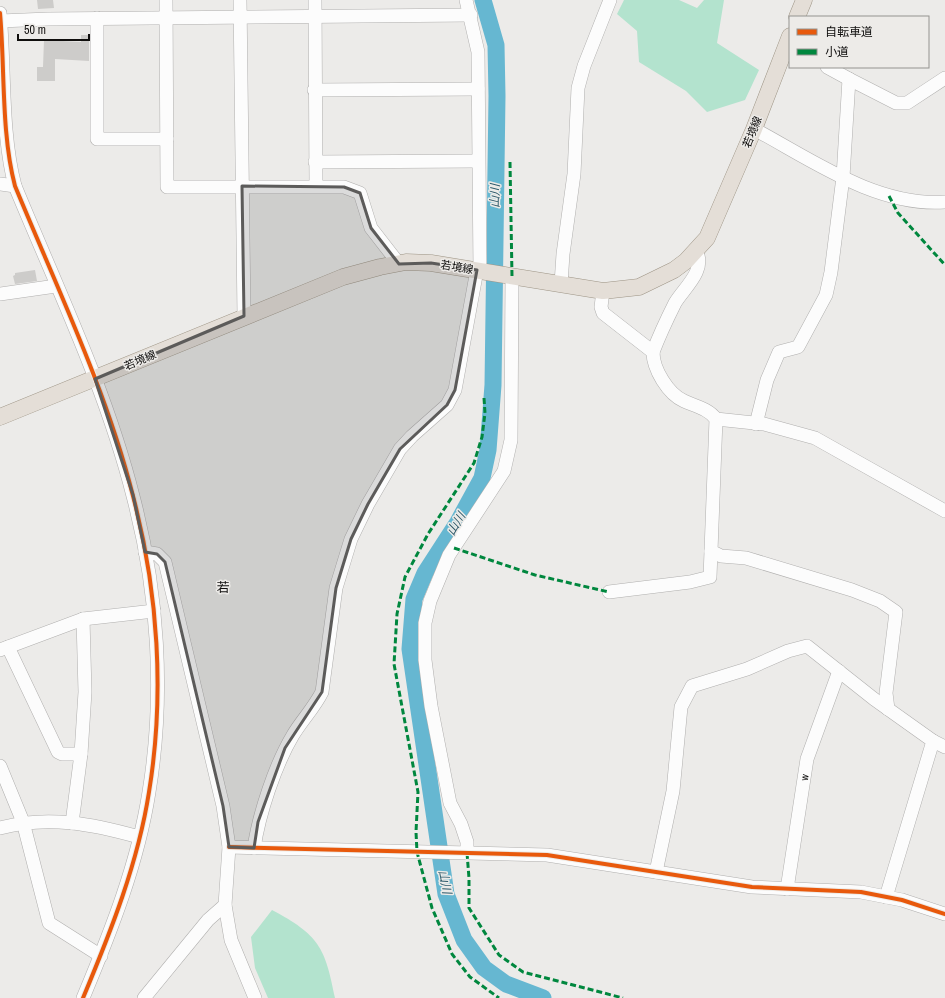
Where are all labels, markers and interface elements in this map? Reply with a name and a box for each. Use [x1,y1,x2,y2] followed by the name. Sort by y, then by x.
[18,16,89,42] scale bar
[789,16,929,68] legend
[24,22,46,38] text: 50 m
[825,24,873,40] text: 自転車道
[825,44,849,60] text: 小道
[739,114,765,150] street label: 若境線
[487,182,503,208] water label: 山川
[440,258,474,276] street label: 若境線
[122,347,158,373] street label: 若境線
[443,508,470,538] water label: 山川
[216,579,230,596] district label: 若
[797,773,812,782] street label: w
[435,869,456,897] water label: 山川

